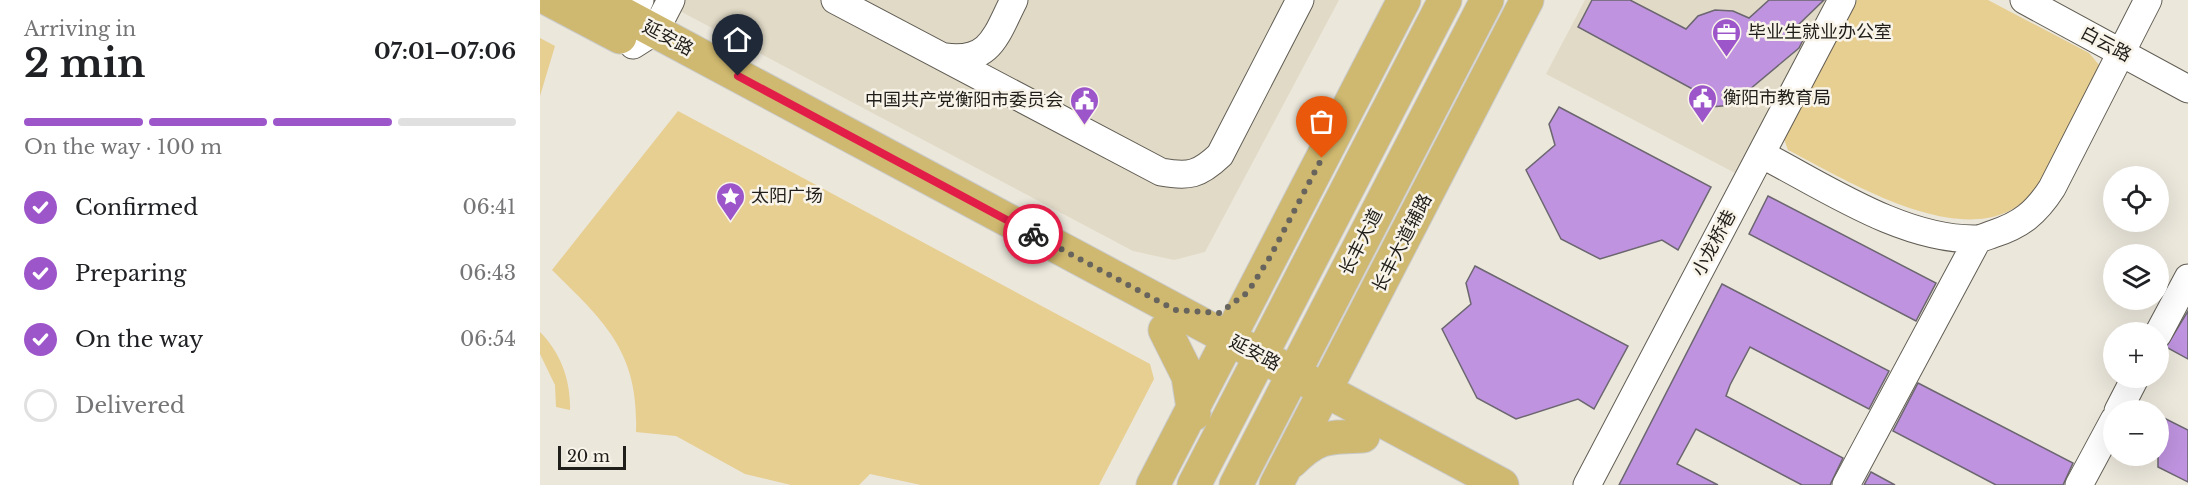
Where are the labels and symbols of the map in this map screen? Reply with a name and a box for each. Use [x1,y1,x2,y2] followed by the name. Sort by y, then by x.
[712,14,763,76] pin
[639,16,697,60] street label: 延安路
[1711,16,1743,58] office icon: 毕业生就业办公室
[1748,21,1892,43] place label: 毕业生就业办公室
[2077,22,2135,66] street label: 白云路
[1686,82,1718,124] public building icon: 衡阳市教育局
[1068,84,1100,126] public building icon: 中国共产党衡阳市委员会
[1723,87,1831,109] place label: 衡阳市教育局
[865,89,1063,111] place label: 中国共产党衡阳市委员会
[1296,96,1347,158] pin
[714,180,746,222] place icon: 太阳广场
[751,185,823,207] place label: 太阳广场
[1368,190,1436,296] street label: 长丰大道辅路
[1003,204,1063,264] courier
[1335,205,1387,279] street label: 长丰大道
[1687,206,1741,280] street label: 小龙桥巷
[1226,331,1284,375] street label: 延安路
[558,443,626,470] scale bar

